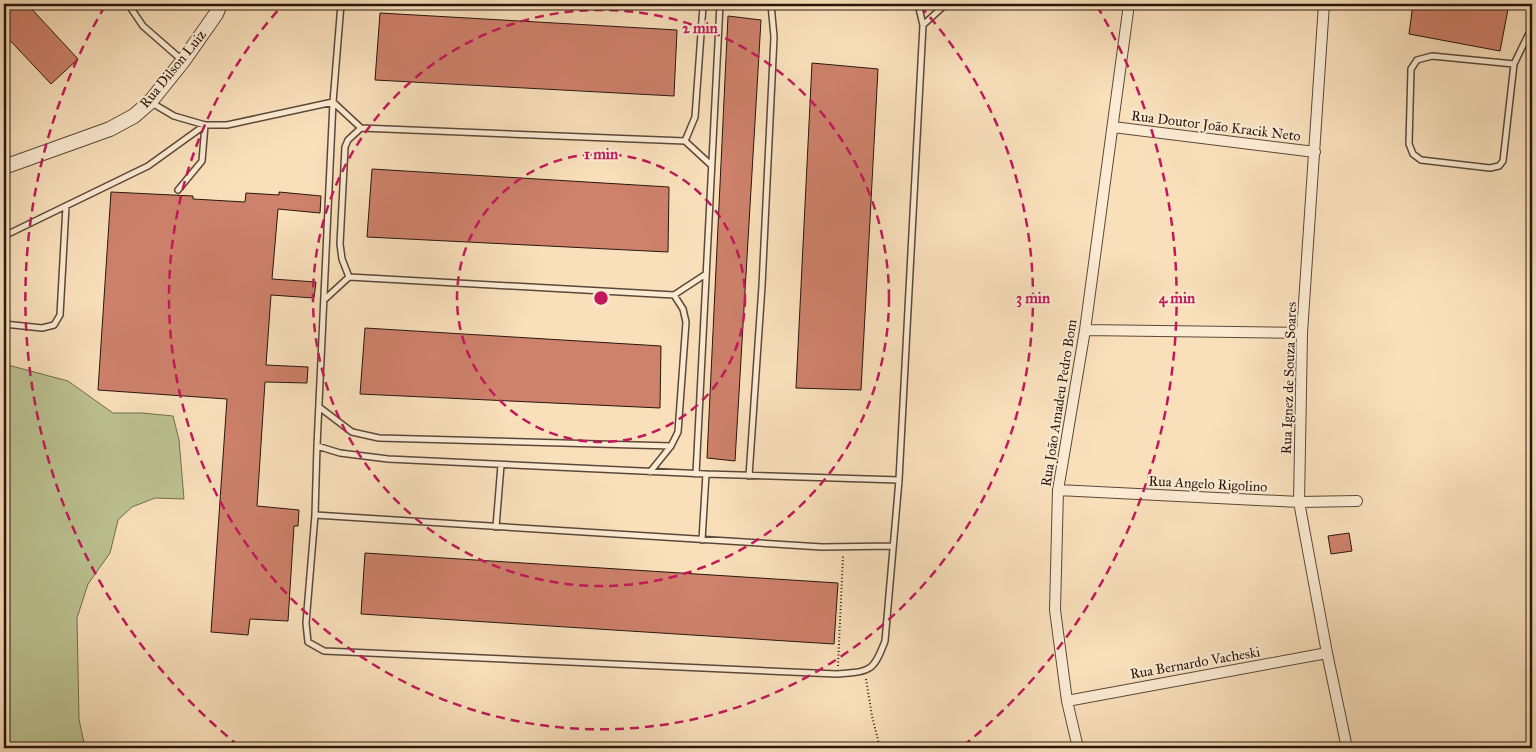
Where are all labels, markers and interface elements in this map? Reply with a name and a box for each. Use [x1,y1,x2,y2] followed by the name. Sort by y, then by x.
[682,19,719,37] text: 2 min
[136,26,210,112] street label: Rua Dilson Luiz
[1130,107,1302,146] street label: Rua Doutor João Kracik Neto
[584,145,619,163] text: 1 min
[592,289,610,307] centre of rings
[1016,289,1051,308] text: 3 min
[1159,289,1196,308] text: 4 min
[1278,301,1300,455] street label: Rua Ignez de Souza Soares
[1037,318,1082,488] street label: Rua João Amadeu Pedro Bom
[1148,472,1268,496] street label: Rua Angelo Rigolino
[1129,643,1262,683] street label: Rua Bernardo Vacheski

